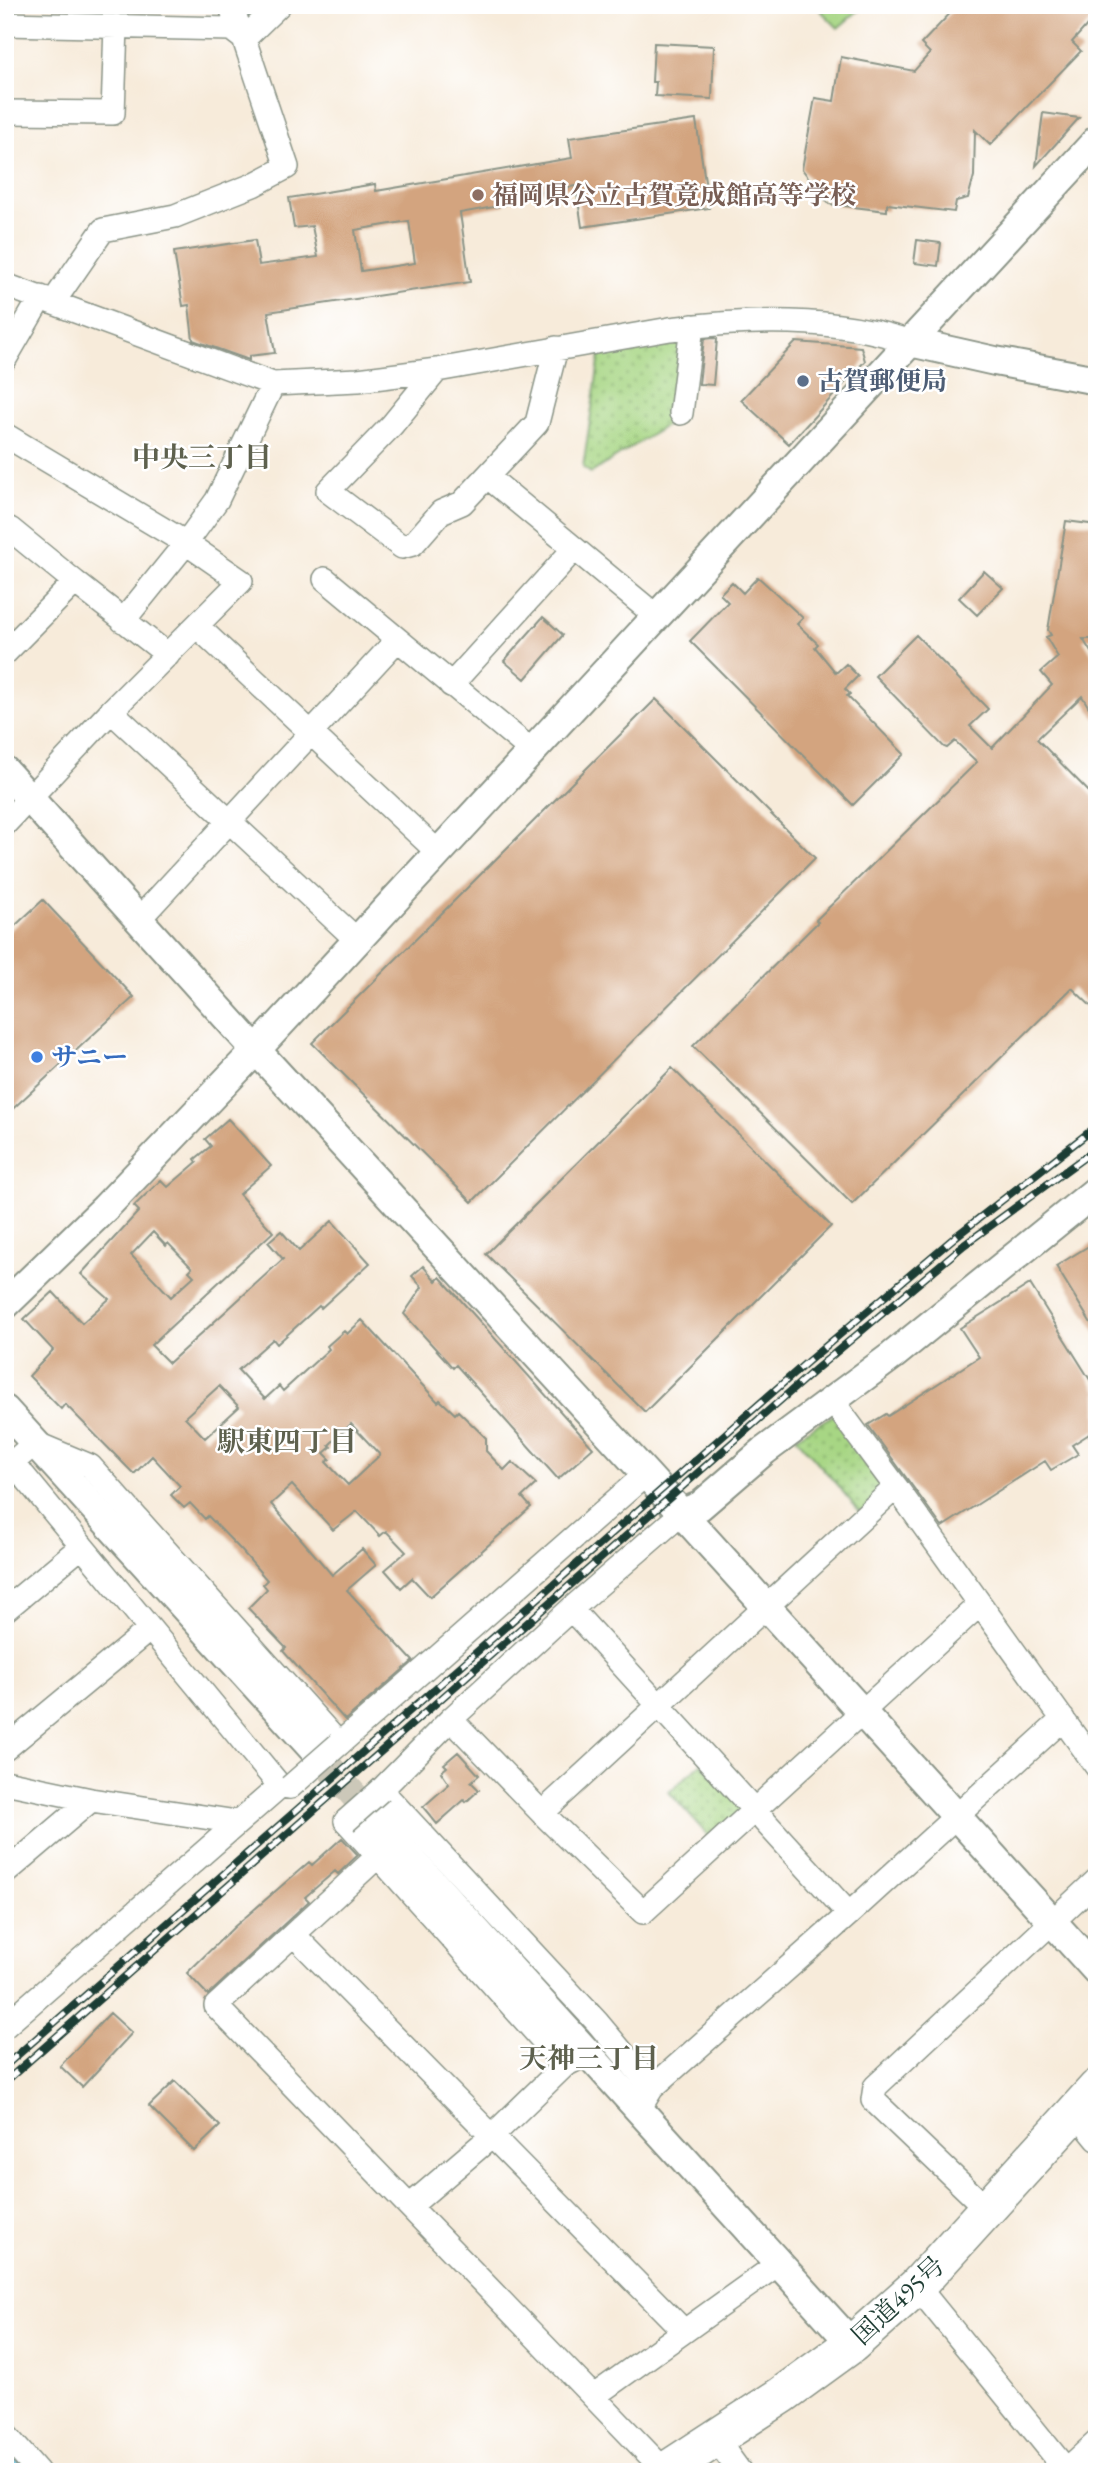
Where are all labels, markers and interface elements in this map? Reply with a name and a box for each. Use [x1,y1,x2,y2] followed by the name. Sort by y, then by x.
[492,178,856,212] place label: 福岡県公立古賀竟成館高等学校
[470,187,486,203] marker: 福岡県公立古賀竟成館高等学校
[817,364,947,398] place label: 古賀郵便局
[795,373,811,389] marker: 古賀郵便局
[132,439,272,475] district label: 中央三丁目
[51,1040,128,1074] place label: サニー
[29,1049,45,1065] marker: サニー
[217,1423,357,1459] district label: 駅東四丁目
[519,2040,659,2076] district label: 天神三丁目
[844,2248,952,2352] street label: 国道495号

